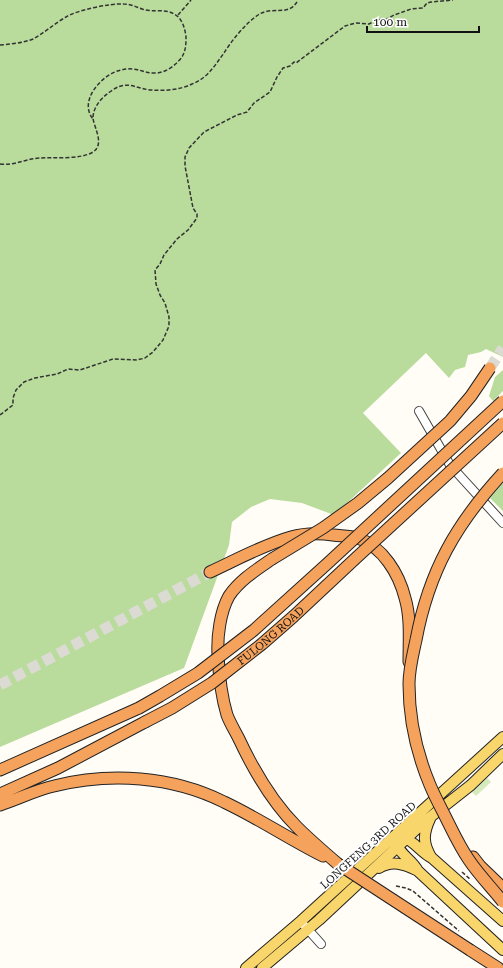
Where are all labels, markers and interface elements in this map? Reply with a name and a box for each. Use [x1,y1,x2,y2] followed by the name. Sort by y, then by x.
[367,8,479,34] scale bar
[373,15,407,29] text: 100 m
[235,604,307,668] street label: FULONG ROAD
[318,799,419,892] street label: LONGFENG 3RD ROAD

